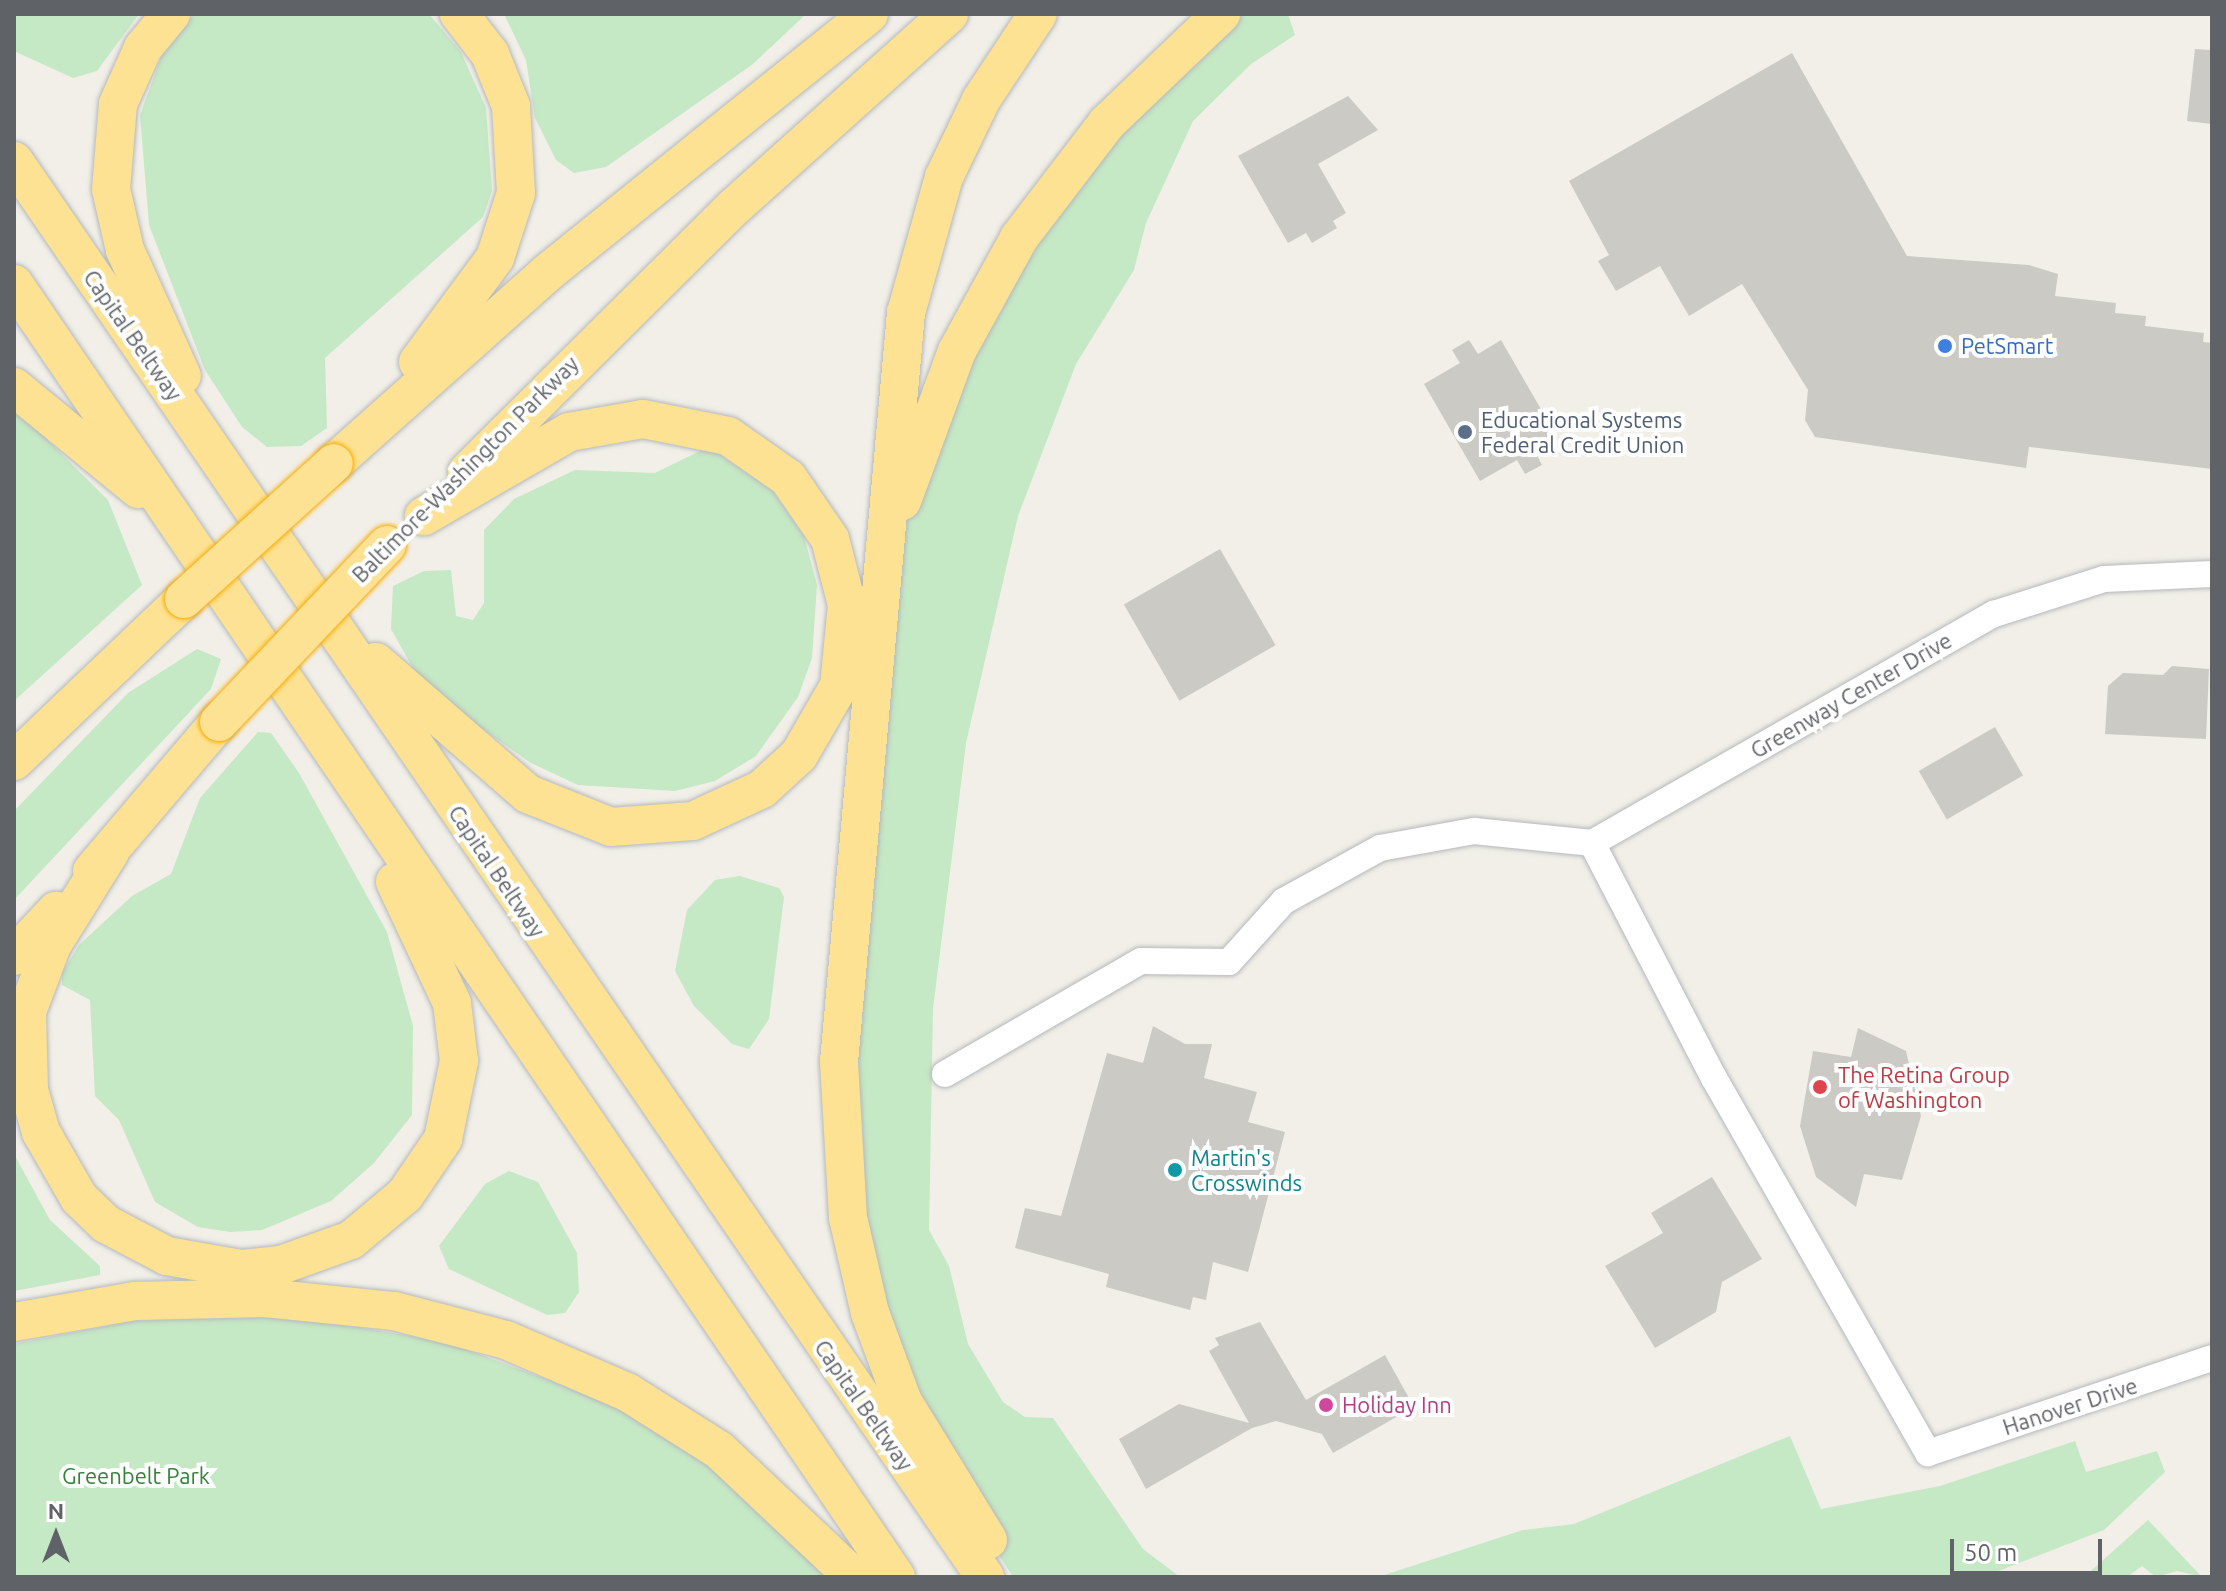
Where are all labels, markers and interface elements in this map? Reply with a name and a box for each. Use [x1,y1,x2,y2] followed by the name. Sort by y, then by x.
[78,265,188,405] street label: Capital Beltway
[1961,333,2053,359] place label: PetSmart
[1936,337,1954,355] marker: PetSmart
[346,350,584,588] street label: Baltimore-Washington Parkway
[1481,406,1684,458] place label: Educational Systems Federal Credit Union
[1456,423,1474,441] marker: Educational Systems Federal Credit Union
[1746,627,1956,763] street label: Greenway Center Drive
[443,800,551,942] street label: Capital Beltway
[1838,1061,2010,1112] place label: The Retina Group of Washington
[1809,1076,1831,1098] marker: The Retina Group of Washington
[1191,1144,1302,1196] place label: Martin's Crosswinds
[1166,1161,1184,1179] marker: Martin's Crosswinds
[809,1335,919,1475] street label: Capital Beltway
[1999,1372,2141,1440] street label: Hanover Drive
[1342,1392,1452,1418] place label: Holiday Inn
[1317,1396,1335,1414] marker: Holiday Inn
[62,1463,210,1489] park label: Greenbelt Park
[16,1495,96,1575] north arrow
[48,1498,64,1523] text: N
[1954,1523,2106,1573] scale bar
[1964,1539,2017,1566] text: 50 m

